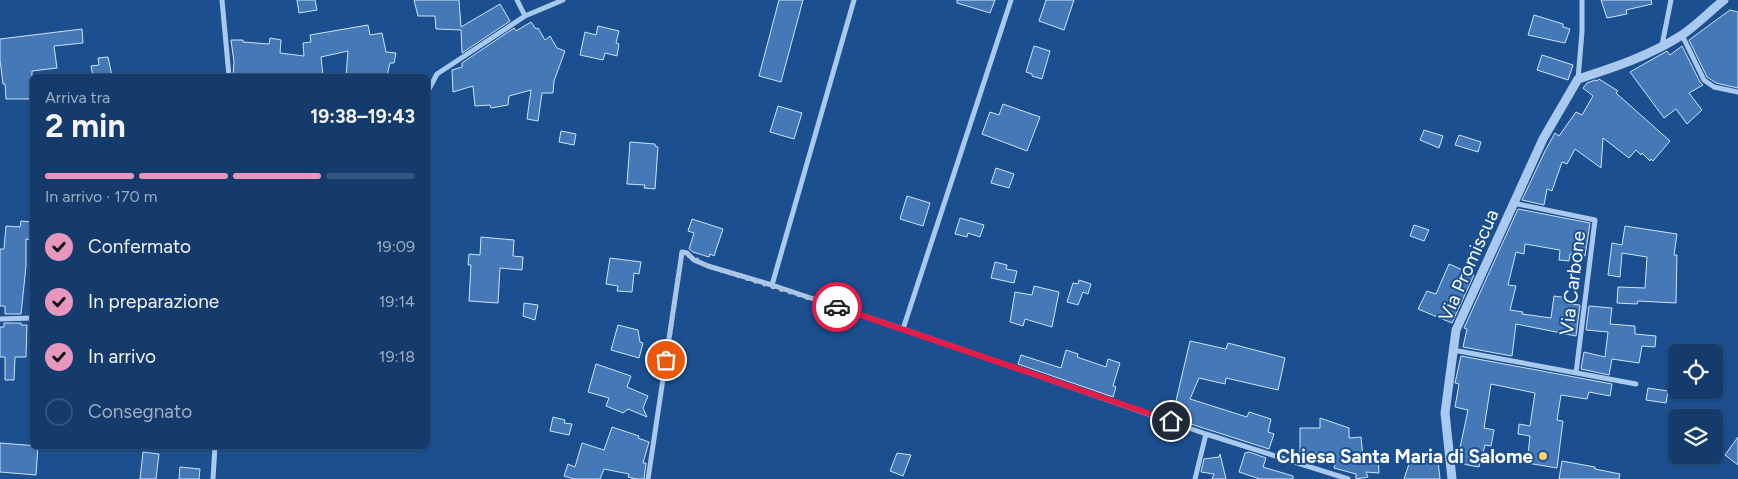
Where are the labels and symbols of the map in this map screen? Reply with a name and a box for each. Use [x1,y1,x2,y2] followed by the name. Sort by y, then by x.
[1433,206,1503,325] street label: Via Promiscua
[1555,230,1590,337] street label: Via Carbone
[812,282,862,332] courier
[645,339,687,381] pin
[1150,400,1192,442] pin
[1276,445,1533,468] place label: Chiesa Santa Maria di Salome
[1537,450,1549,462] marker: Chiesa Santa Maria di Salome

